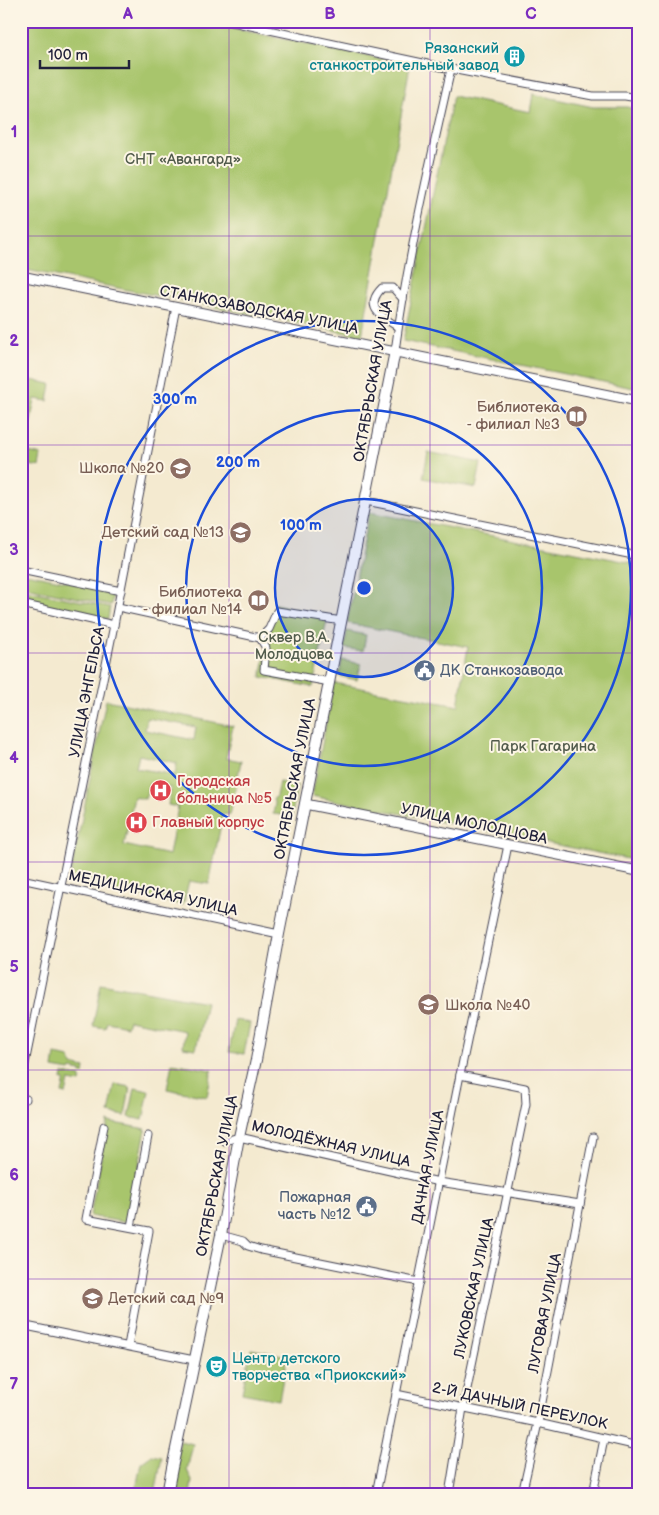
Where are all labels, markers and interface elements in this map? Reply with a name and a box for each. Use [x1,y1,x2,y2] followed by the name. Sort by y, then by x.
[122,5,133,24] text: A
[324,5,336,24] text: B
[525,5,537,24] text: C
[40,38,129,70] scale bar
[309,39,499,75] place label: Рязанский станкостроительный завод
[503,45,527,69] building icon: Рязанский станкостроительный завод
[48,46,88,65] text: 100 m
[11,123,17,142] text: 1
[125,150,241,169] park label: СНТ «Авангард»
[158,281,361,339] street label: СТАНКОЗАВОДСКАЯ УЛИЦА
[349,298,397,463] street label: ОКТЯБРЬСКАЯ УЛИЦА
[9,332,19,351] text: 2
[153,390,197,409] text: 300 m
[466,398,560,434] place label: Библиотека - филиал №3
[564,404,588,428] library icon: Библиотека - филиал №3
[216,453,260,472] text: 200 m
[168,456,192,480] school or university icon: Школа №20
[79,459,164,478] place label: Школа №20
[280,516,322,535] text: 100 m
[228,520,252,544] school or university icon: Детский сад №13
[101,523,224,542] place label: Детский сад №13
[9,541,19,560] text: 3
[355,579,373,597] centre of rings
[143,583,242,619] place label: Библиотека - филиал №14
[246,589,270,613] library icon: Библиотека - филиал №14
[65,624,109,759] street label: УЛИЦА ЭНГЕЛЬСА
[255,628,333,664] park label: Сквер В.А. Молодцова
[412,658,436,682] public building icon: ДК Станкозавода
[440,661,563,680] place label: ДК Станкозавода
[270,696,320,861] street label: ОКТЯБРЬСКАЯ УЛИЦА
[490,737,596,756] park label: Парк Гагарина
[9,749,19,768] text: 4
[177,772,272,808] place label: Городская больница №5
[149,778,173,802] hospital icon: Городская больница №5
[399,799,550,849] street label: УЛИЦА МОЛОДЦОВА
[124,810,148,834] hospital icon: Главный корпус
[152,813,265,832] place label: Главный корпус
[67,866,240,920] street label: МЕДИЦИНСКАЯ УЛИЦА
[9,958,19,977] text: 5
[417,993,441,1017] school or university icon: Школа №40
[445,996,531,1015] place label: Школа №40
[192,1093,242,1258] street label: ОКТЯБРЬСКАЯ УЛИЦА
[408,1108,449,1226] street label: ДАЧНАЯ УЛИЦА
[250,1116,413,1172] street label: МОЛОДЁЖНАЯ УЛИЦА
[9,1166,19,1185] text: 6
[278,1188,351,1224] place label: Пожарная часть №12
[355,1194,379,1218] public building icon: Пожарная часть №12
[450,1215,498,1361] street label: ЛУКОВСКАЯ УЛИЦА
[524,1251,566,1376] street label: ЛУГОВАЯ УЛИЦА
[80,1286,104,1310] school or university icon: Детский сад №9
[108,1289,224,1308] place label: Детский сад №9
[232,1349,407,1385] place label: Центр детского творчества «Приокский»
[204,1355,228,1379] theatre icon: Центр детского творчества «Приокский»
[10,1375,19,1394] text: 7
[431,1378,610,1434] street label: 2-Й ДАЧНЫЙ ПЕРЕУЛОК

